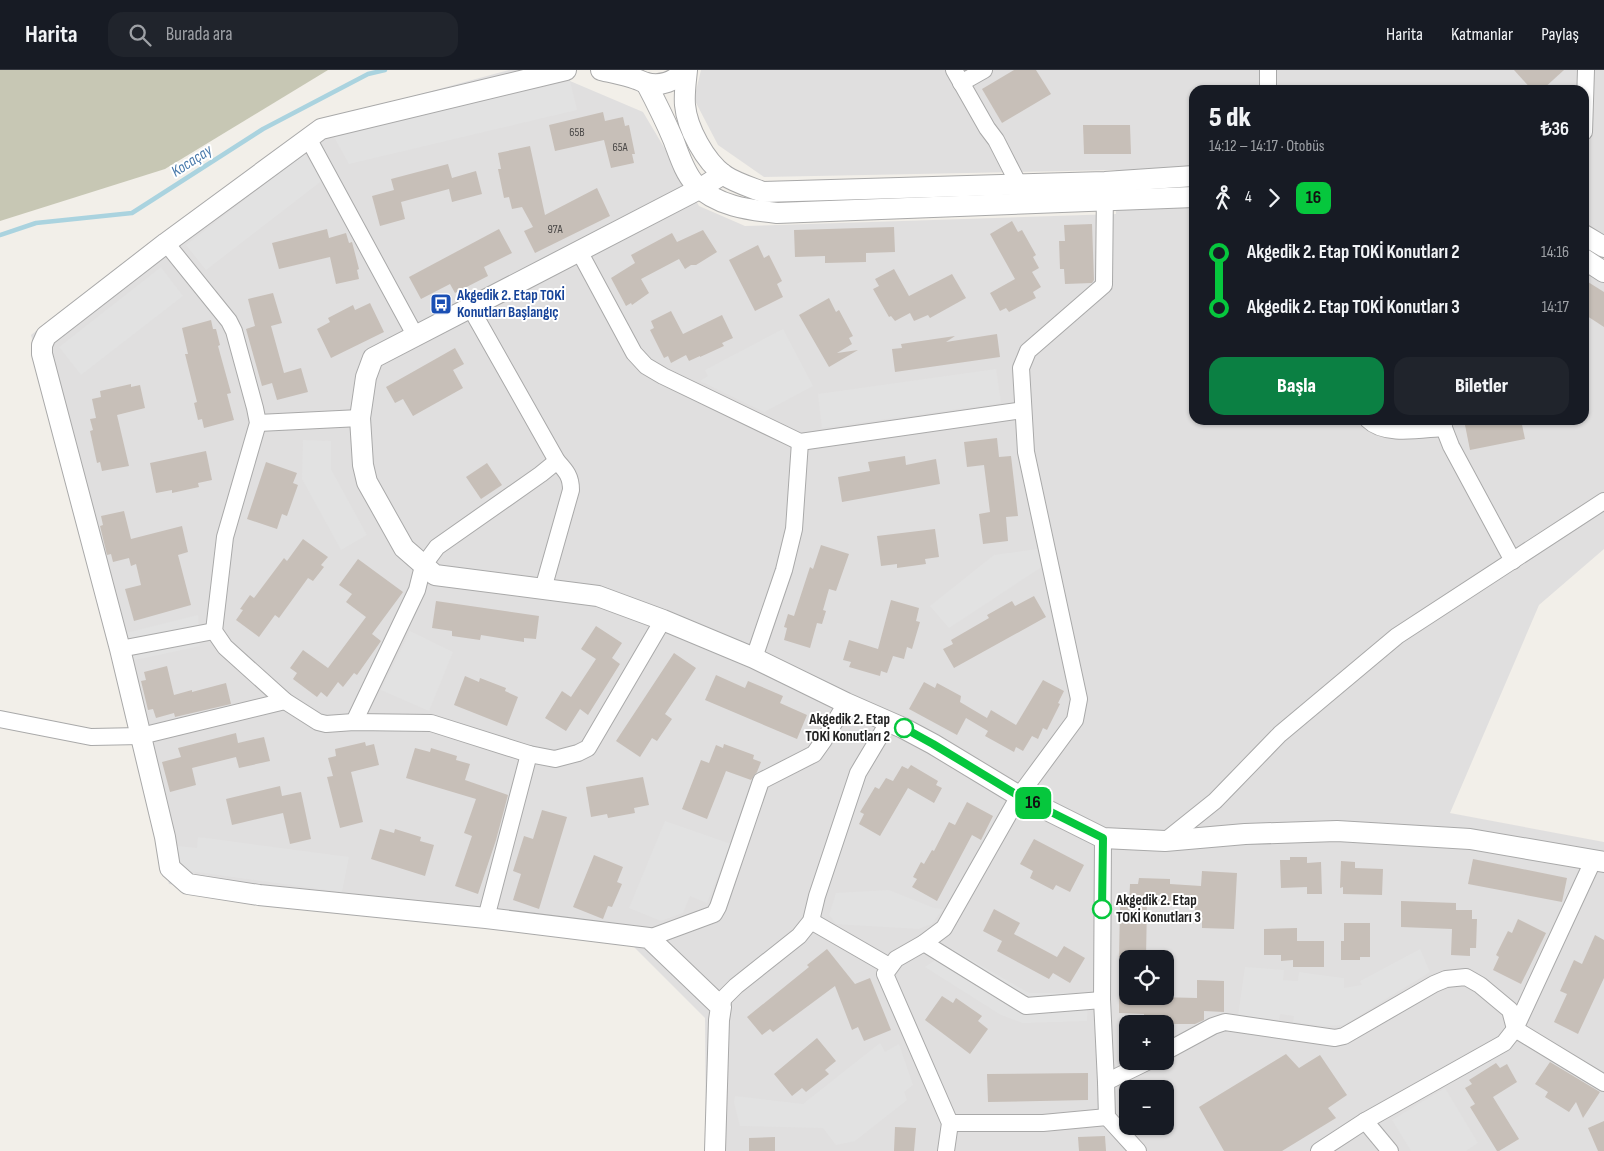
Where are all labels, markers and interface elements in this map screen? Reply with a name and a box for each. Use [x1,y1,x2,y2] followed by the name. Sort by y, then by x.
[108,12,458,57] search box
[25,20,78,49] text: Harita
[126,21,154,49] icon: search
[166,23,233,46] text: Burada ara
[1386,24,1423,45] text: Harita
[1451,24,1513,45] text: Katmanlar
[1541,24,1579,45] text: Paylaş
[1209,101,1251,134] text: 5 dk
[1541,118,1569,141] text: ₺36
[569,125,585,140] house number: 65B
[1209,137,1325,156] text: 14:12 – 14:17 · Otobüs
[612,140,628,155] house number: 65A
[168,141,217,181] water label: Kocaçay
[1209,184,1237,212] icon: walk
[1260,184,1288,212] icon: forward
[1306,187,1321,208] text: 16
[1245,188,1252,207] text: 4
[547,222,563,237] house number: 97A
[1247,241,1460,264] text: Akgedik 2. Etap TOKİ Konutları 2
[1541,243,1569,262] text: 14:16
[456,286,565,322] place label: Akgedik 2. Etap TOKİ Konutları Başlangıç
[429,292,453,316] bus stop icon: Akgedik 2. Etap TOKİ Konutları Başlangıç
[1247,296,1460,319] text: Akgedik 2. Etap TOKİ Konutları 3
[1542,298,1569,317] text: 14:17
[1209,357,1384,415] button: Başla
[1394,357,1569,415] button: Biletler
[805,710,890,746] place label: Akgedik 2. Etap TOKİ Konutları 2
[894,718,914,738] marker: Akgedik 2. Etap TOKİ Konutları 2
[1010,787,1056,819] line badge: 16
[1025,792,1041,813] text: 16
[1115,891,1201,927] place label: Akgedik 2. Etap TOKİ Konutları 3
[1092,899,1112,919] marker: Akgedik 2. Etap TOKİ Konutları 3
[1119,950,1174,1135] map controls
[1119,950,1174,1005] button: locate
[1119,1015,1174,1070] button: +
[1119,1080,1174,1135] button: −

